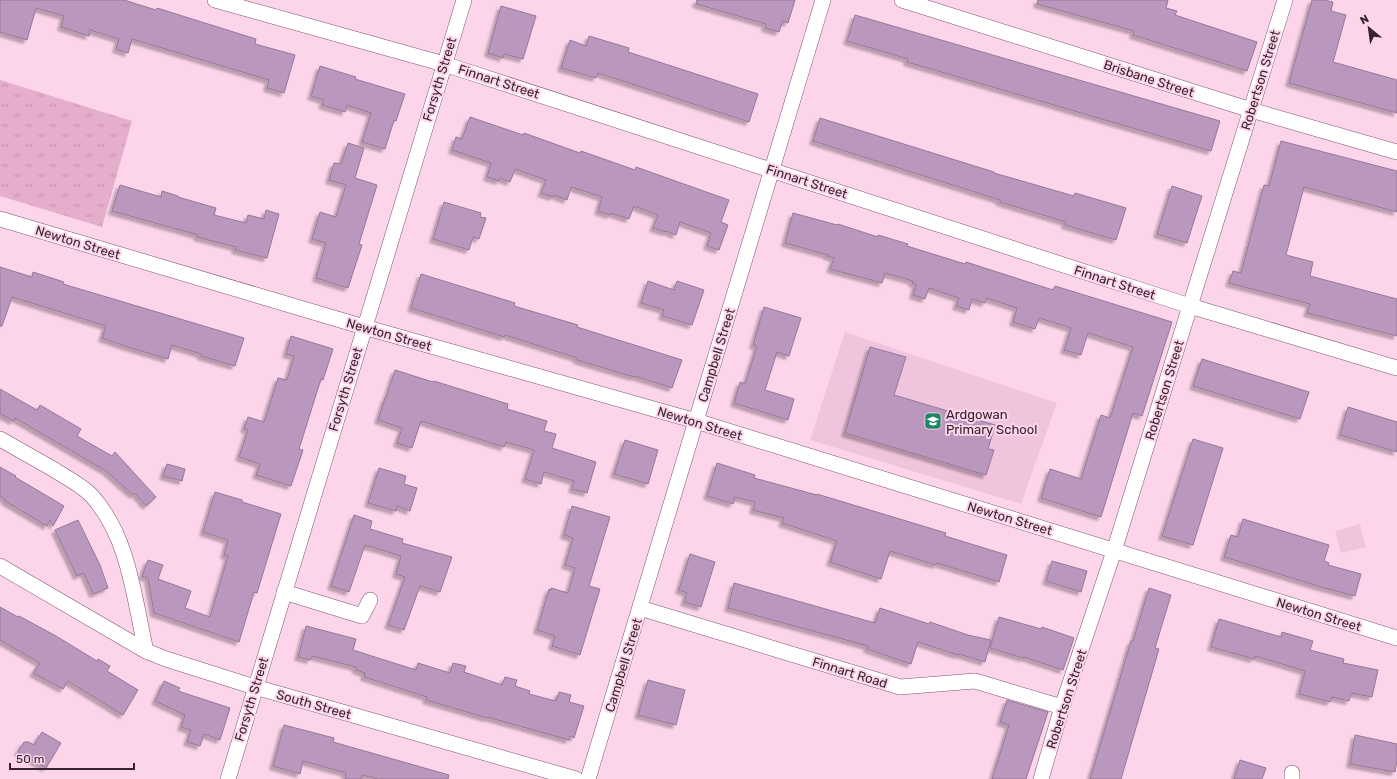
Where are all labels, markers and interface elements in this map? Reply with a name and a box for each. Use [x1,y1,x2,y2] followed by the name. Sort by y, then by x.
[1349,8,1389,48] north arrow
[1358,12,1371,27] text: N
[1238,28,1283,132] street label: Robertson Street
[420,35,459,123] street label: Forsyth Street
[1102,57,1196,100] street label: Brisbane Street
[456,61,541,102] street label: Finnart Street
[764,161,849,202] street label: Finnart Street
[34,222,122,262] street label: Newton Street
[1072,262,1157,303] street label: Finnart Street
[695,306,738,404] street label: Campbell Street
[345,315,433,354] street label: Newton Street
[1142,338,1187,442] street label: Robertson Street
[326,345,365,433] street label: Forsyth Street
[656,403,744,443] street label: Newton Street
[946,407,1037,437] place label: Ardgowan Primary School
[923,411,943,431] school or university icon: Ardgowan Primary School
[966,498,1054,538] street label: Newton Street
[1275,594,1363,634] street label: Newton Street
[602,616,645,714] street label: Campbell Street
[1043,648,1090,751] street label: Robertson Street
[811,654,889,691] street label: Finnart Road
[232,655,271,743] street label: Forsyth Street
[275,687,353,722] street label: South Street
[10,745,134,771] scale bar
[16,752,44,766] text: 50 m

